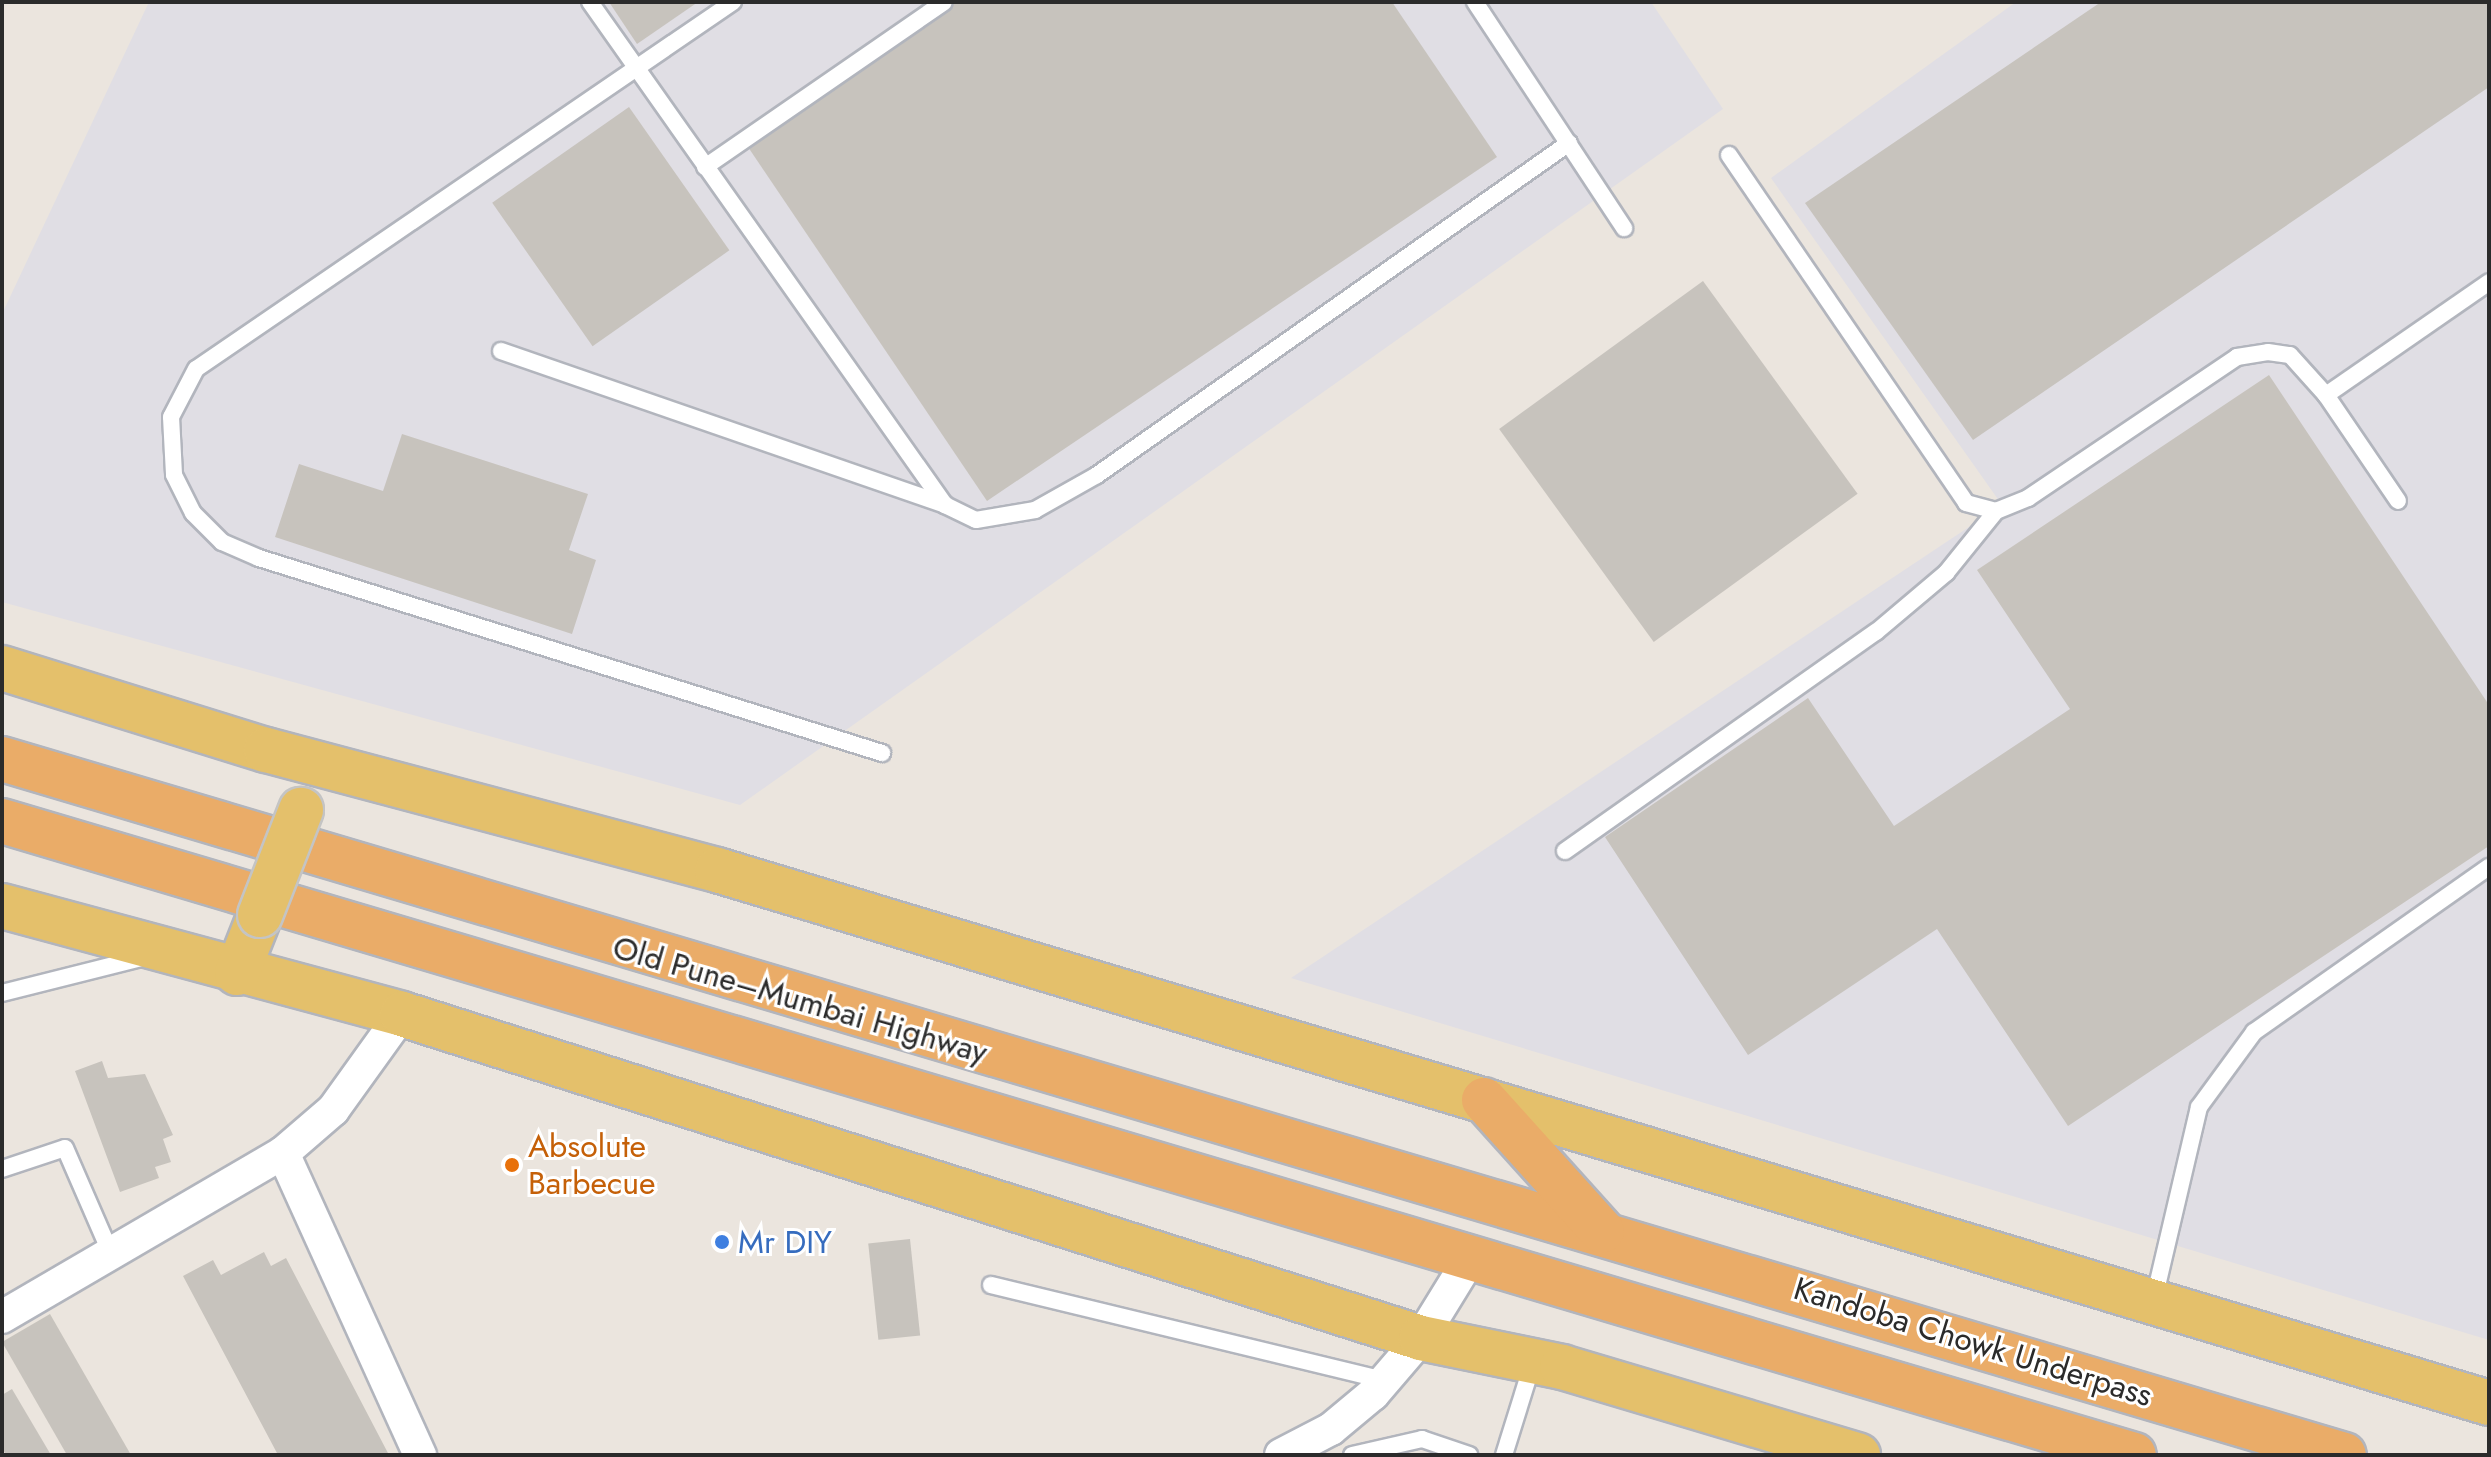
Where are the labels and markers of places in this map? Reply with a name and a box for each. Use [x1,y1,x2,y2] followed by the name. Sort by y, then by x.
[528,1128,656,1203] place label: Absolute Barbecue
[503,1156,521,1174] marker: Absolute Barbecue
[738,1223,832,1261] place label: Mr DIY
[713,1233,731,1251] marker: Mr DIY

